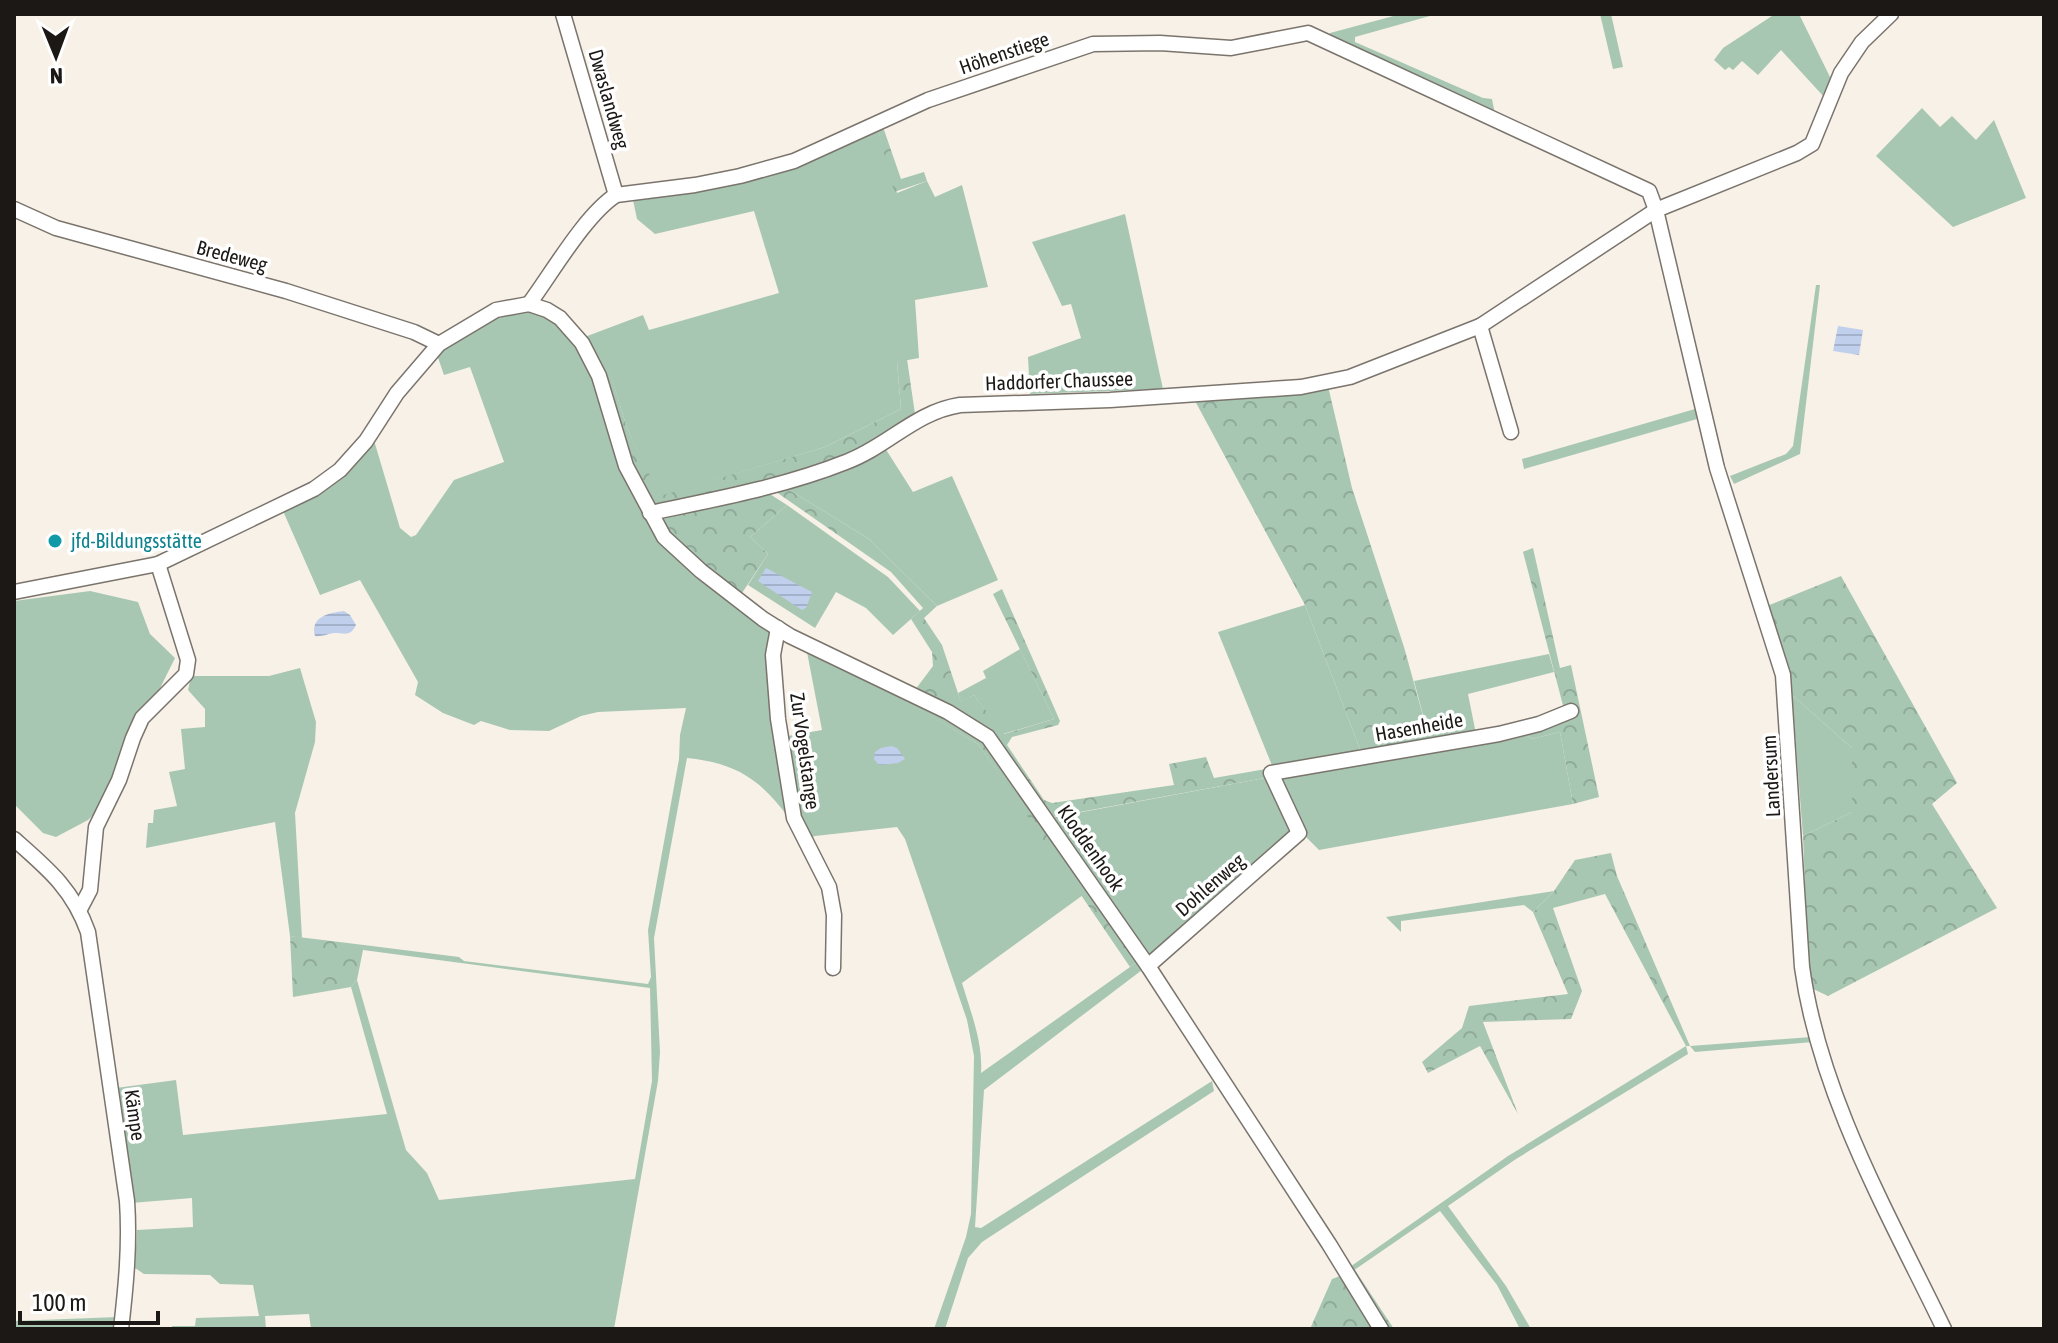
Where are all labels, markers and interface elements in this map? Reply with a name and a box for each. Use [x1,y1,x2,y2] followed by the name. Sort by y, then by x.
[16,16,96,96] north arrow
[956,26,1052,79] street label: Höhenstiege
[584,46,635,152] street label: Dwaslandweg
[50,63,63,89] text: N
[194,235,270,276] street label: Bredeweg
[985,366,1133,395] street label: Haddorfer Chaussee
[70,529,202,552] place label: jfd-Bildungsstätte
[46,532,64,550] marker: jfd-Bildungsstätte
[786,691,825,811] street label: Zur Vogelstange
[1373,707,1465,746] street label: Hasenheide
[1757,734,1784,818] street label: Landersum
[1053,800,1129,895] street label: Kloddenhook
[1171,848,1249,921] street label: Dohlenweg
[121,1088,150,1142] street label: Kämpe
[20,1275,158,1325] scale bar
[32,1289,86,1316] text: 100 m

